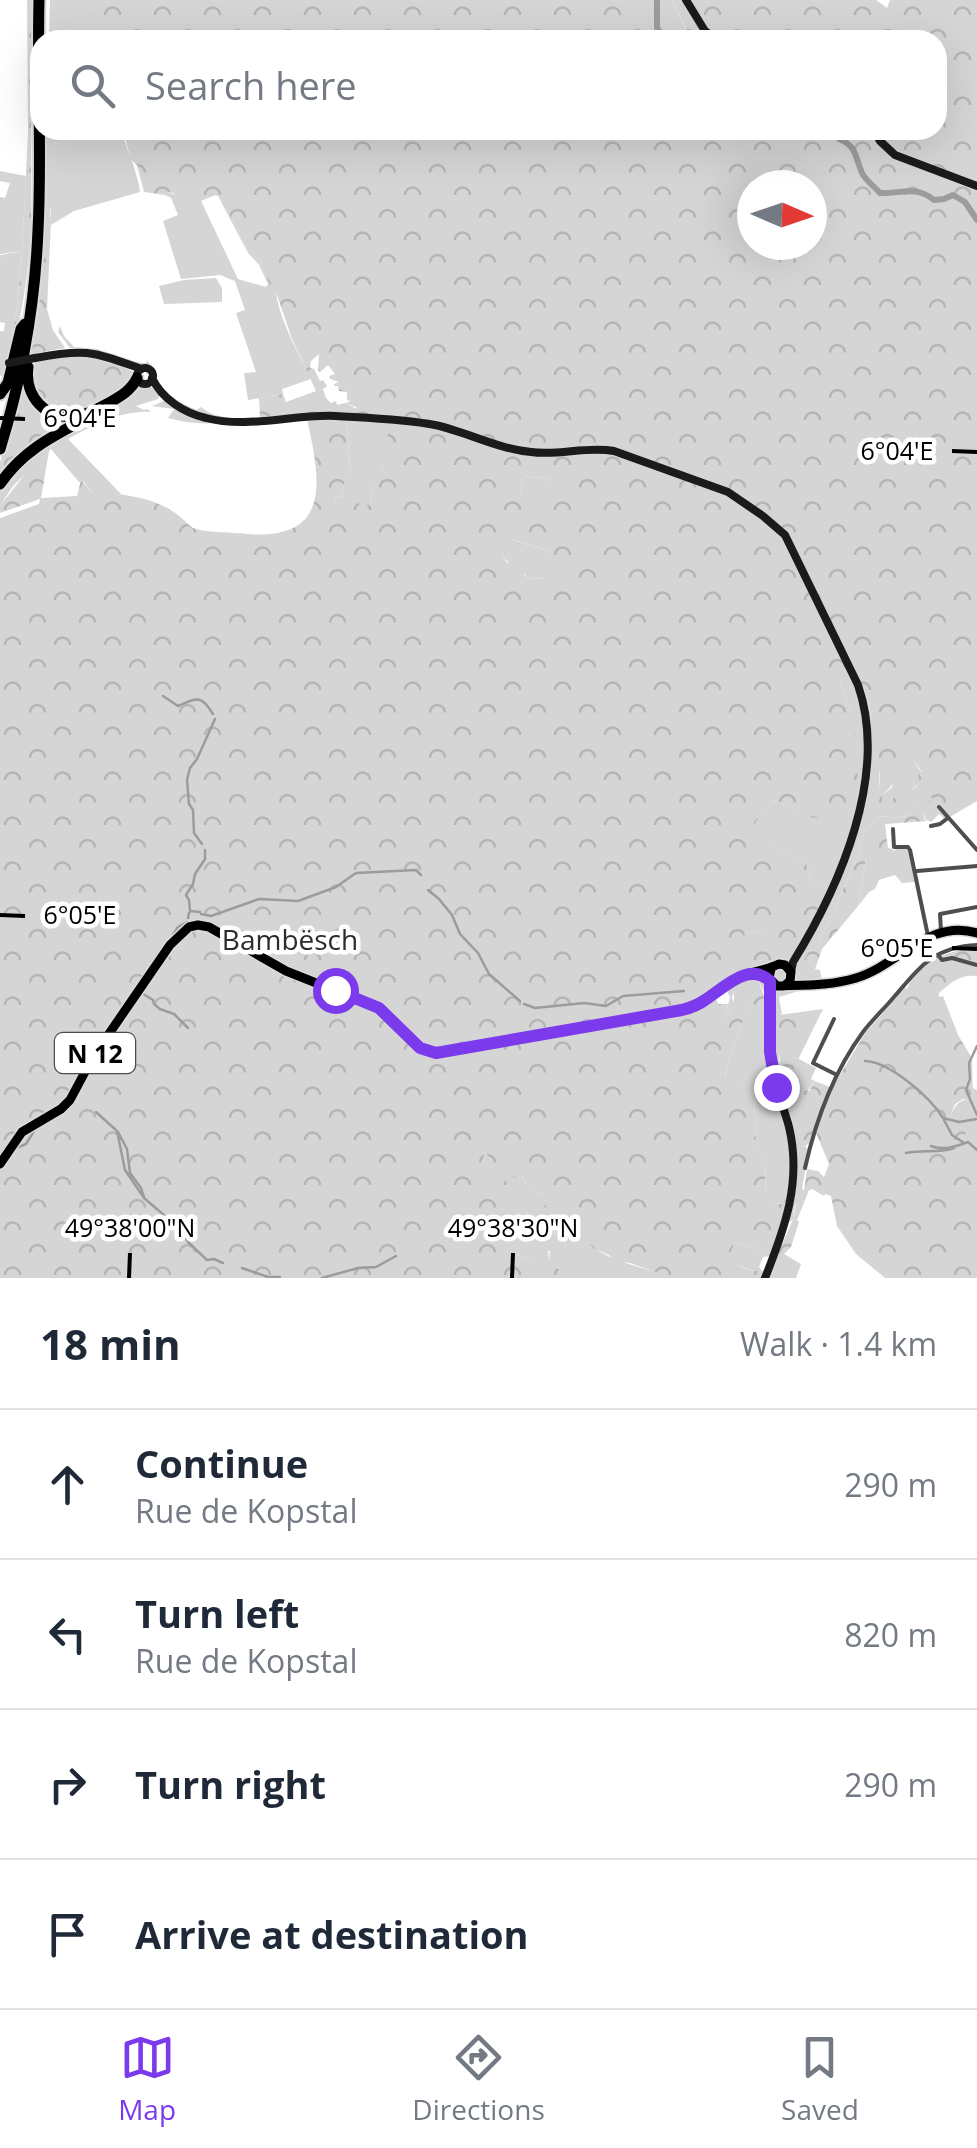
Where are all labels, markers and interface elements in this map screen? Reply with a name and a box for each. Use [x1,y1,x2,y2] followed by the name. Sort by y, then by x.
[30,30,947,140] search box
[65,58,120,113] icon: search
[145,59,357,111] text: Search here
[737,170,827,260] north arrow
[44,400,116,434] text: 6°04'E
[861,433,933,467] text: 6°04'E
[44,897,116,931] text: 6°05'E
[222,920,358,958] park label: Bambësch
[861,930,933,964] text: 6°05'E
[313,968,359,1014] route start
[55,1033,135,1073] road number: N 12
[754,1065,800,1111] route end
[65,1210,195,1244] text: 49°38'00"N
[448,1210,578,1244] text: 49°38'30"N
[40,1315,181,1372] text: 18 min
[740,1322,937,1365] text: Walk · 1.4 km
[135,1437,308,1489] text: Continue
[40,1457,95,1512] icon: ahead
[844,1463,937,1506] text: 290 m
[135,1489,357,1532] text: Rue de Kopstal
[135,1587,299,1639] text: Turn left
[40,1607,95,1662] icon: left
[844,1613,937,1656] text: 820 m
[135,1639,357,1682] text: Rue de Kopstal
[40,1757,95,1812] icon: right
[135,1758,326,1810] text: Turn right
[844,1763,937,1806] text: 290 m
[40,1907,95,1962] icon: arrive
[135,1908,529,1960] text: Arrive at destination
[118,2030,176,2128] tab: Map
[412,2030,545,2128] tab: Directions
[781,2030,859,2128] tab: Saved

